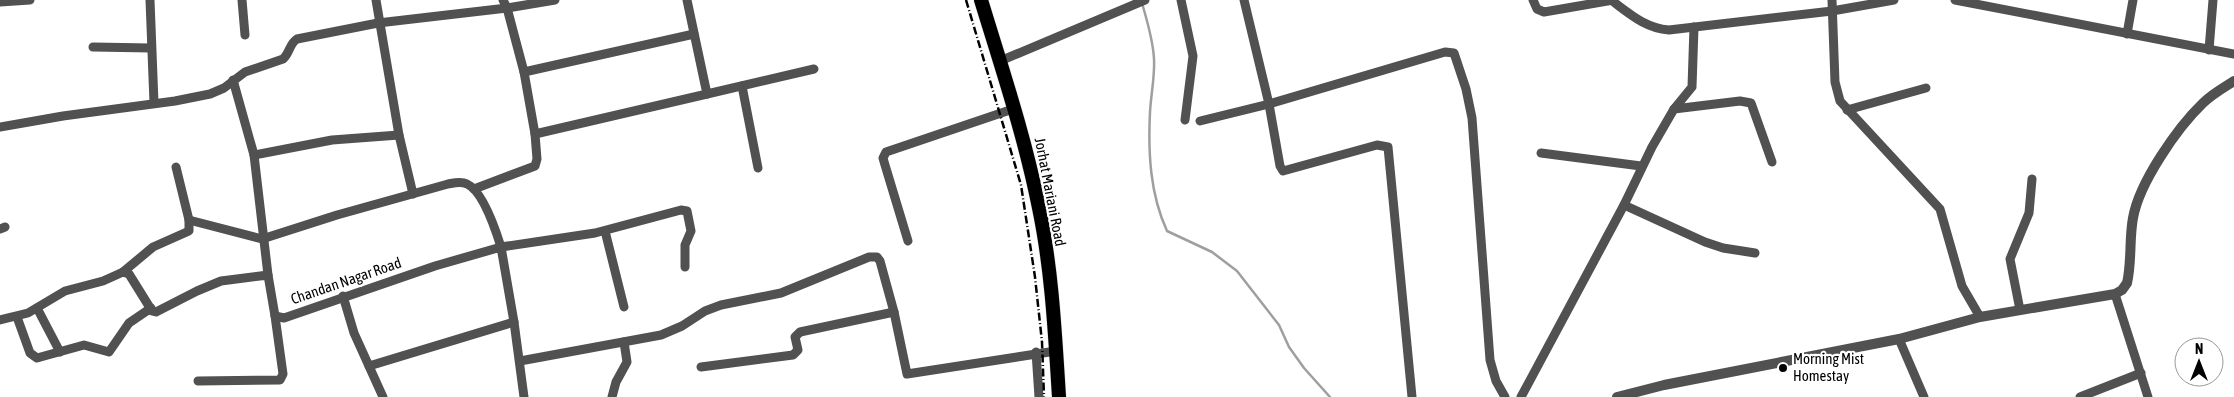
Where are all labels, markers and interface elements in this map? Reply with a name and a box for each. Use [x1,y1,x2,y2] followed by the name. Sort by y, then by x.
[1032,136,1069,248] street label: Jorhat Mariani Road
[288,254,403,307] street label: Chandan Nagar Road
[2174,337,2224,387] north arrow
[2195,341,2203,357] text: N
[1793,350,1864,384] place label: Morning Mist Homestay
[1777,362,1789,374] marker: Morning Mist Homestay

